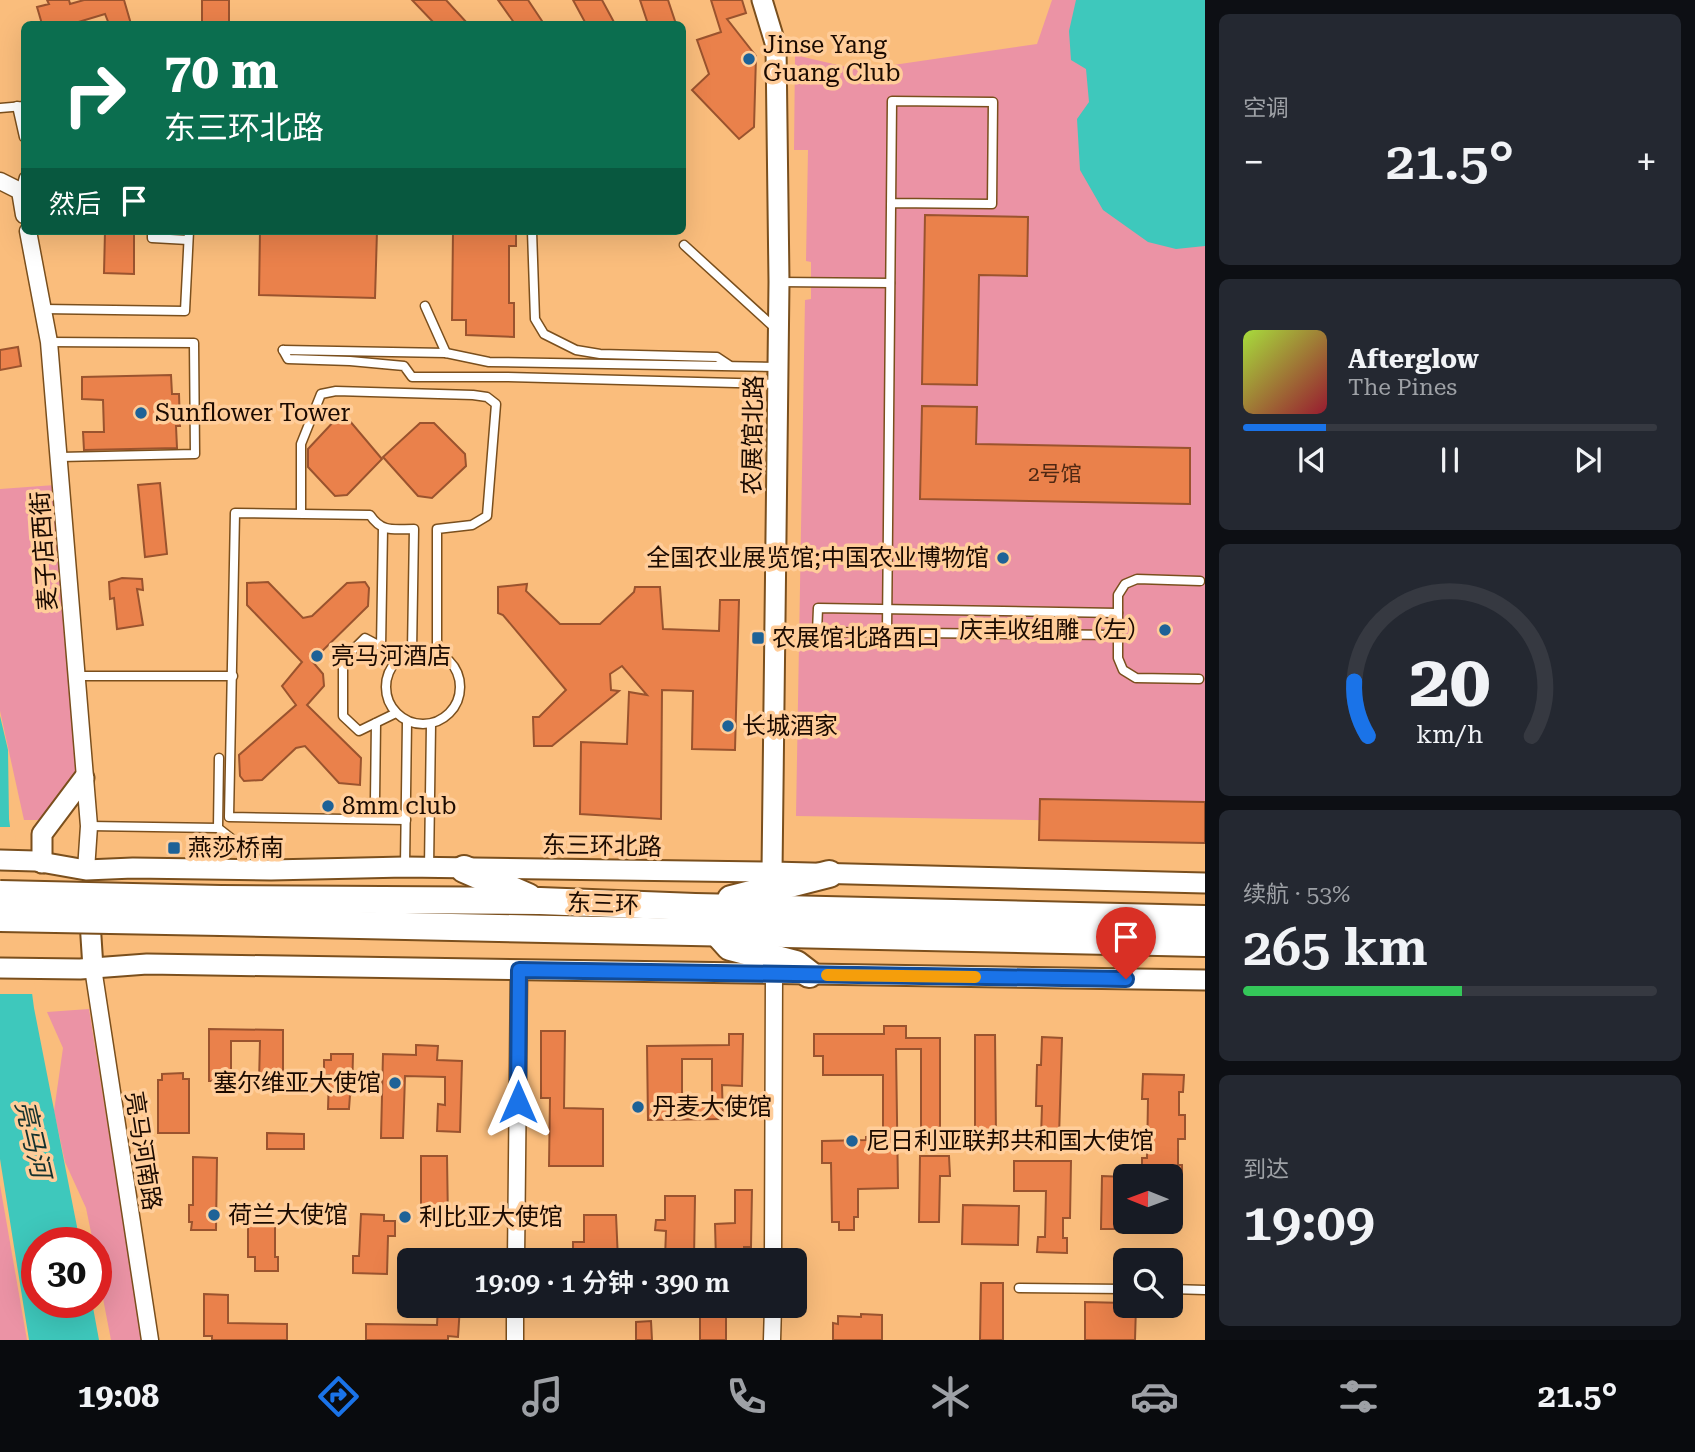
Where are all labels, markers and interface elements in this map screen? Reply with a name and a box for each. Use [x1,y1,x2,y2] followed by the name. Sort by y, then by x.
[763,31,901,87] place label: Jinse Yang Guang Club
[164,43,279,100] text: 70 m
[49,49,140,140] icon: right
[741,51,757,67] marker: Jinse Yang Guang Club
[1243,95,1289,122] text: 空调
[164,109,324,147] text: 东三环北路
[1386,131,1514,192] text: 21.5°
[1243,140,1264,184] text: −
[1636,140,1657,184] text: +
[115,182,153,220] icon: arrive
[49,189,101,219] text: 然后
[1348,344,1479,374] text: Afterglow
[1348,374,1457,401] text: The Pines
[738,375,768,495] street label: 农展馆北路
[155,399,351,427] place label: Sunflower Tower
[133,405,149,421] marker: Sunflower Tower
[1293,441,1331,479] icon: previous
[1431,441,1469,479] icon: pause
[1569,441,1607,479] icon: next
[1028,462,1082,486] house number: 2号馆
[26,490,62,612] street label: 麦子店西街
[646,544,989,572] place label: 全国农业展览馆;中国农业博物馆
[995,550,1011,566] marker: 全国农业展览馆;中国农业博物馆
[959,616,1151,644] place label: 庆丰收组雕（左）
[1157,622,1173,638] marker: 庆丰收组雕（左）
[772,624,940,652] place label: 农展馆北路西口
[750,630,766,646] marker: 农展馆北路西口
[1409,639,1491,724] text: 20
[331,642,451,670] place label: 亮马河酒店
[309,648,325,664] marker: 亮马河酒店
[742,712,838,740] place label: 长城酒家
[720,718,736,734] marker: 长城酒家
[1417,720,1483,749] text: km/h
[342,792,457,820] place label: 8mm club
[320,798,336,814] marker: 8mm club
[542,831,662,861] street label: 东三环北路
[188,834,284,862] place label: 燕莎桥南
[166,840,182,856] marker: 燕莎桥南
[1243,881,1350,908] text: 续航 · 53%
[567,889,639,919] street label: 东三环
[1096,907,1156,979] pin
[1243,917,1428,978] text: 265 km
[1107,918,1145,956] icon: arrive
[481,1065,555,1139] position arrow
[213,1069,381,1097] place label: 塞尔维亚大使馆
[387,1075,403,1091] marker: 塞尔维亚大使馆
[120,1090,166,1212] street label: 亮马河南路
[652,1093,772,1121] place label: 丹麦大使馆
[10,1098,58,1185] water label: 亮马河
[630,1099,646,1115] marker: 丹麦大使馆
[866,1127,1154,1155] place label: 尼日利亚联邦共和国大使馆
[844,1133,860,1149] marker: 尼日利亚联邦共和国大使馆
[1243,1156,1289,1183] text: 到达
[1113,1164,1183,1234] north arrow
[1113,1164,1183,1318] map controls
[1243,1192,1375,1253] text: 19:09
[228,1201,348,1229] place label: 荷兰大使馆
[419,1203,563,1231] place label: 利比亚大使馆
[206,1207,222,1223] marker: 荷兰大使馆
[397,1209,413,1225] marker: 利比亚大使馆
[21,1227,112,1318] speed limit sign: 30
[1113,1248,1183,1318] button: search
[474,1268,730,1298] text: 19:09 · 1 分钟 · 390 m
[314,1372,363,1421] icon: directions
[518,1372,567,1421] icon: music
[722,1372,771,1421] icon: phone
[926,1372,975,1421] icon: climate
[1130,1372,1179,1421] icon: car
[1334,1372,1383,1421] icon: filters
[77,1377,159,1415] text: 19:08
[1538,1377,1617,1415] text: 21.5°

